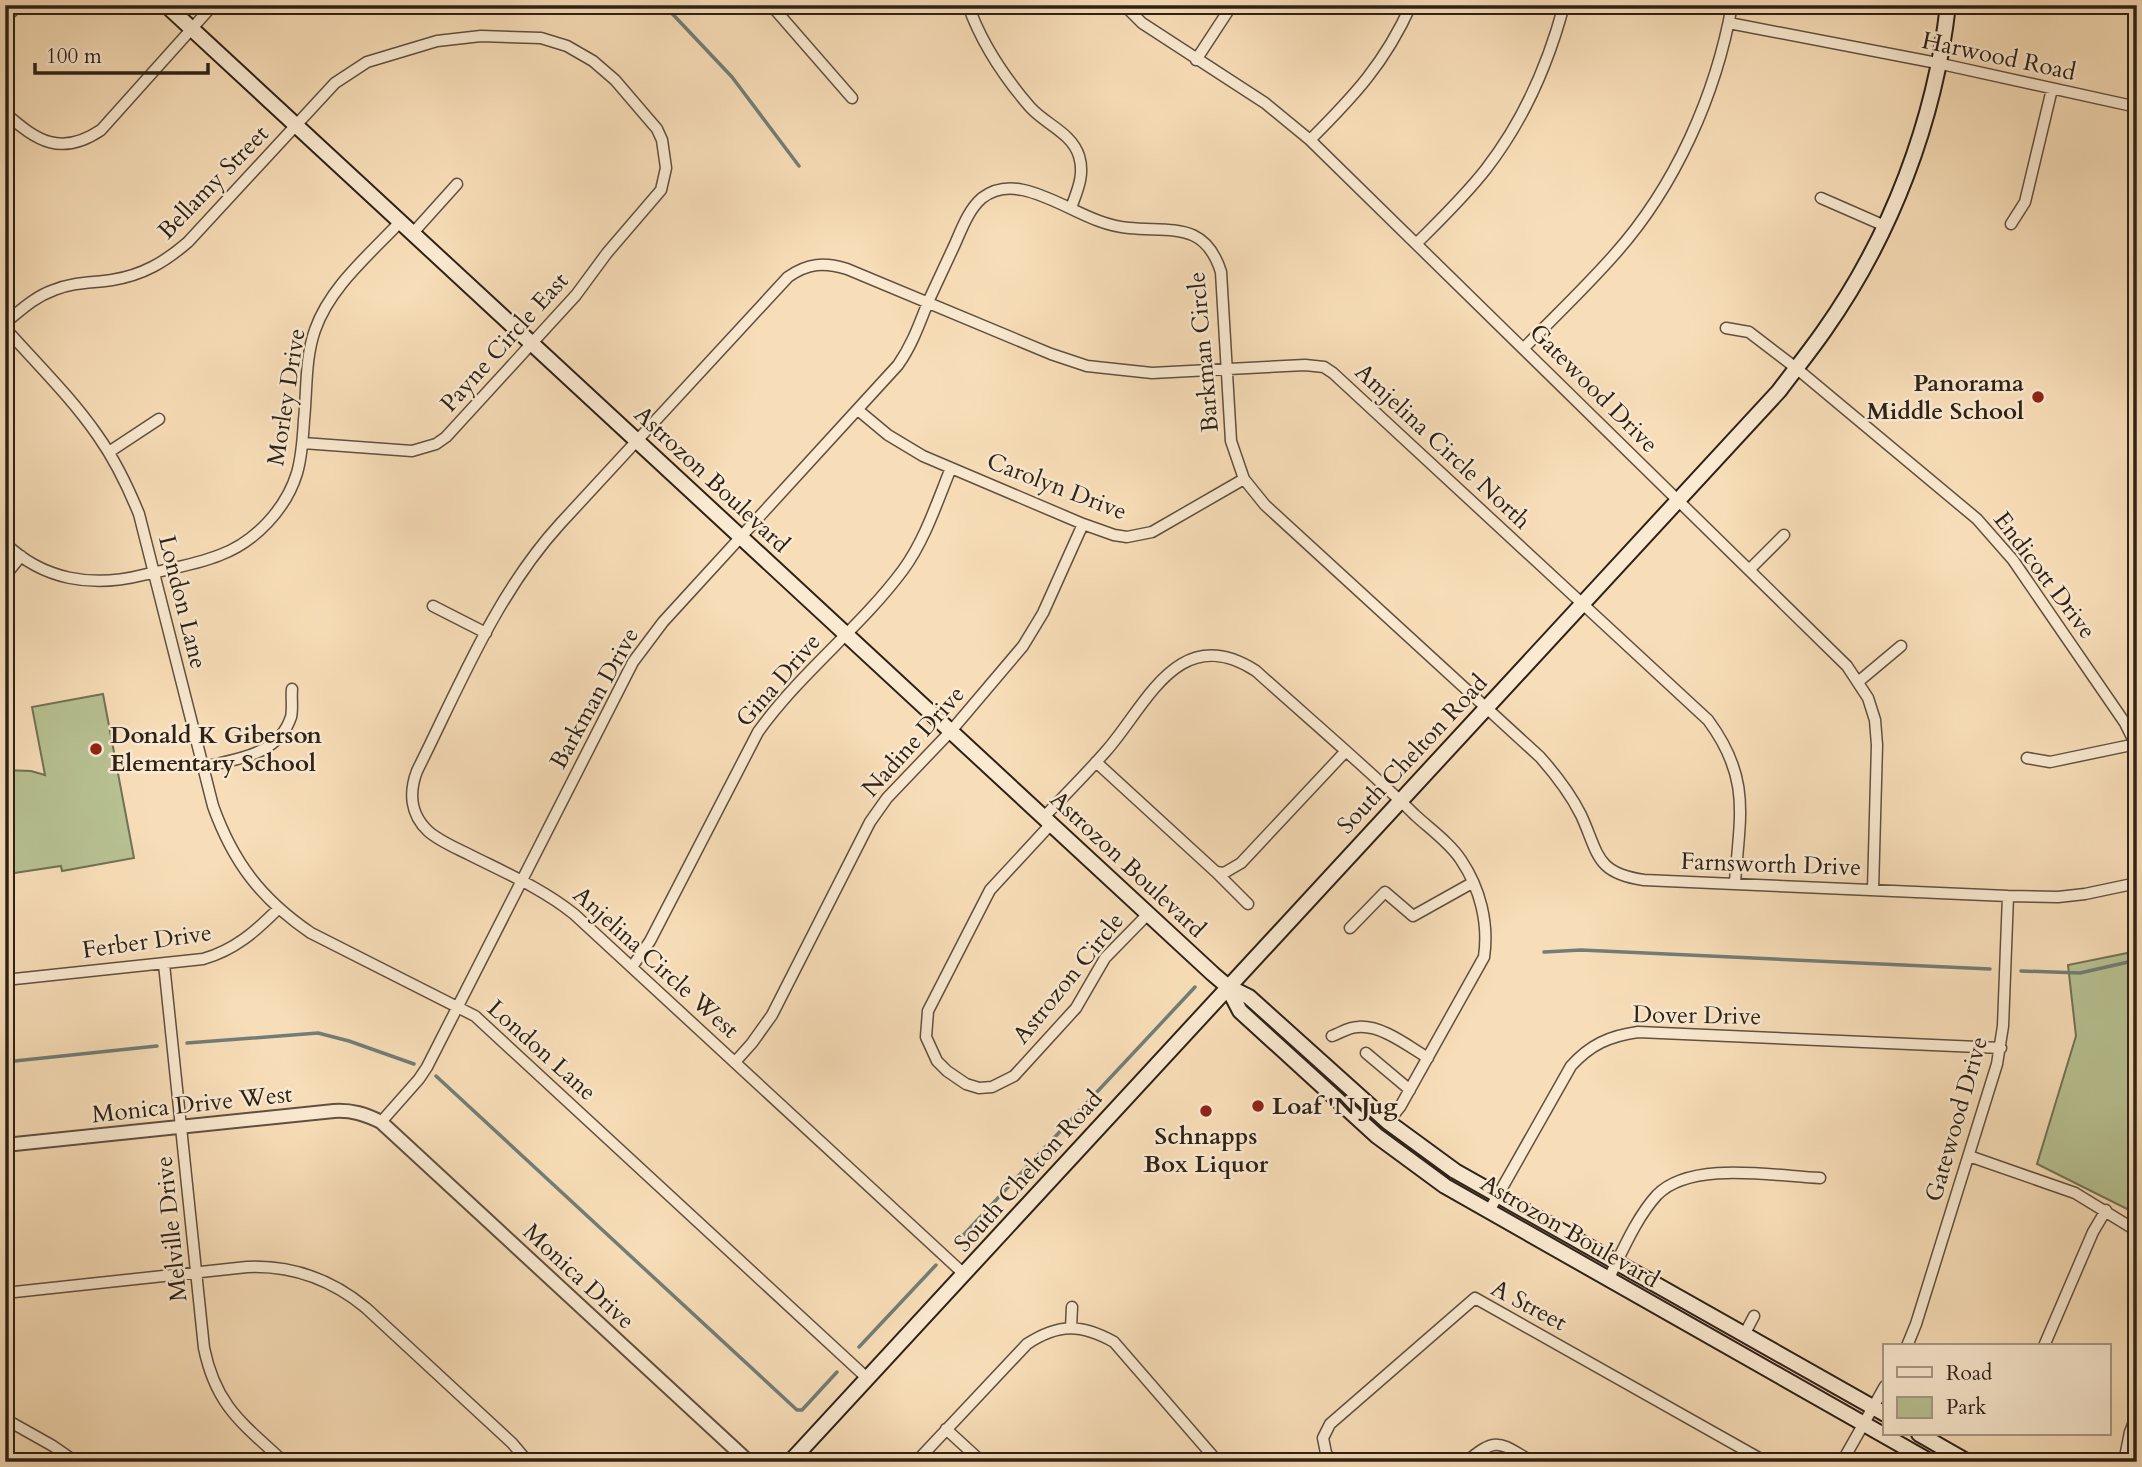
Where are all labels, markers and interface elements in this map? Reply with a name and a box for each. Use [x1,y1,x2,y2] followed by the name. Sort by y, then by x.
[1919,24,2079,89] street label: Harwood Road
[35,32,208,76] scale bar
[46,42,102,71] text: 100 m
[150,118,277,247] street label: Bellamy Street
[433,265,576,419] street label: Payne Circle East
[1180,270,1227,434] street label: Barkman Circle
[1522,316,1666,460] street label: Gatewood Drive
[259,326,314,468] street label: Morley Drive
[1347,356,1538,537] street label: Amjelina Circle North
[1866,367,2024,428] place label: Panorama Middle School
[2030,389,2046,405] marker: Panorama Middle School
[627,399,797,560] street label: Astrozon Boulevard
[982,445,1132,528] street label: Carolyn Drive
[1986,505,2103,646] street label: Endicott Drive
[150,532,215,672] street label: London Lane
[542,622,647,775] street label: Barkman Drive
[728,626,828,734] street label: Gina Drive
[1330,667,1495,841] street label: South Chelton Road
[854,678,972,804] street label: Nadine Drive
[110,719,322,780] place label: Donald K Giberson Elementary School
[88,741,104,757] marker: Donald K Giberson Elementary School
[1043,784,1213,945] street label: Astrozon Boulevard
[1680,845,1862,884] street label: Farnsworth Drive
[565,879,746,1046] street label: Anjelina Circle West
[1005,906,1132,1051] street label: Astrozon Circle
[80,916,214,967] street label: Ferber Drive
[480,992,603,1108] street label: London Lane
[1632,998,1762,1033] street label: Dover Drive
[1917,1033,1996,1206] street label: Gatewood Drive
[90,1078,294,1131] street label: Monica Drive West
[947,1083,1110,1259] street label: South Chelton Road
[1272,1090,1398,1123] place label: Loaf 'N Jug
[1250,1098,1266,1114] marker: Loaf 'N Jug
[1198,1103,1214,1119] marker: Schnapps Box Liquor
[1144,1120,1269,1181] place label: Schnapps Box Liquor
[147,1155,196,1303] street label: Melville Drive
[1474,1167,1666,1296] street label: Astrozon Boulevard
[516,1216,642,1337] street label: Monica Drive
[1485,1272,1573,1339] street label: A Street
[1883,1344,2110,1436] legend
[1946,1359,1992,1388] text: Road
[1946,1393,1987,1422] text: Park

